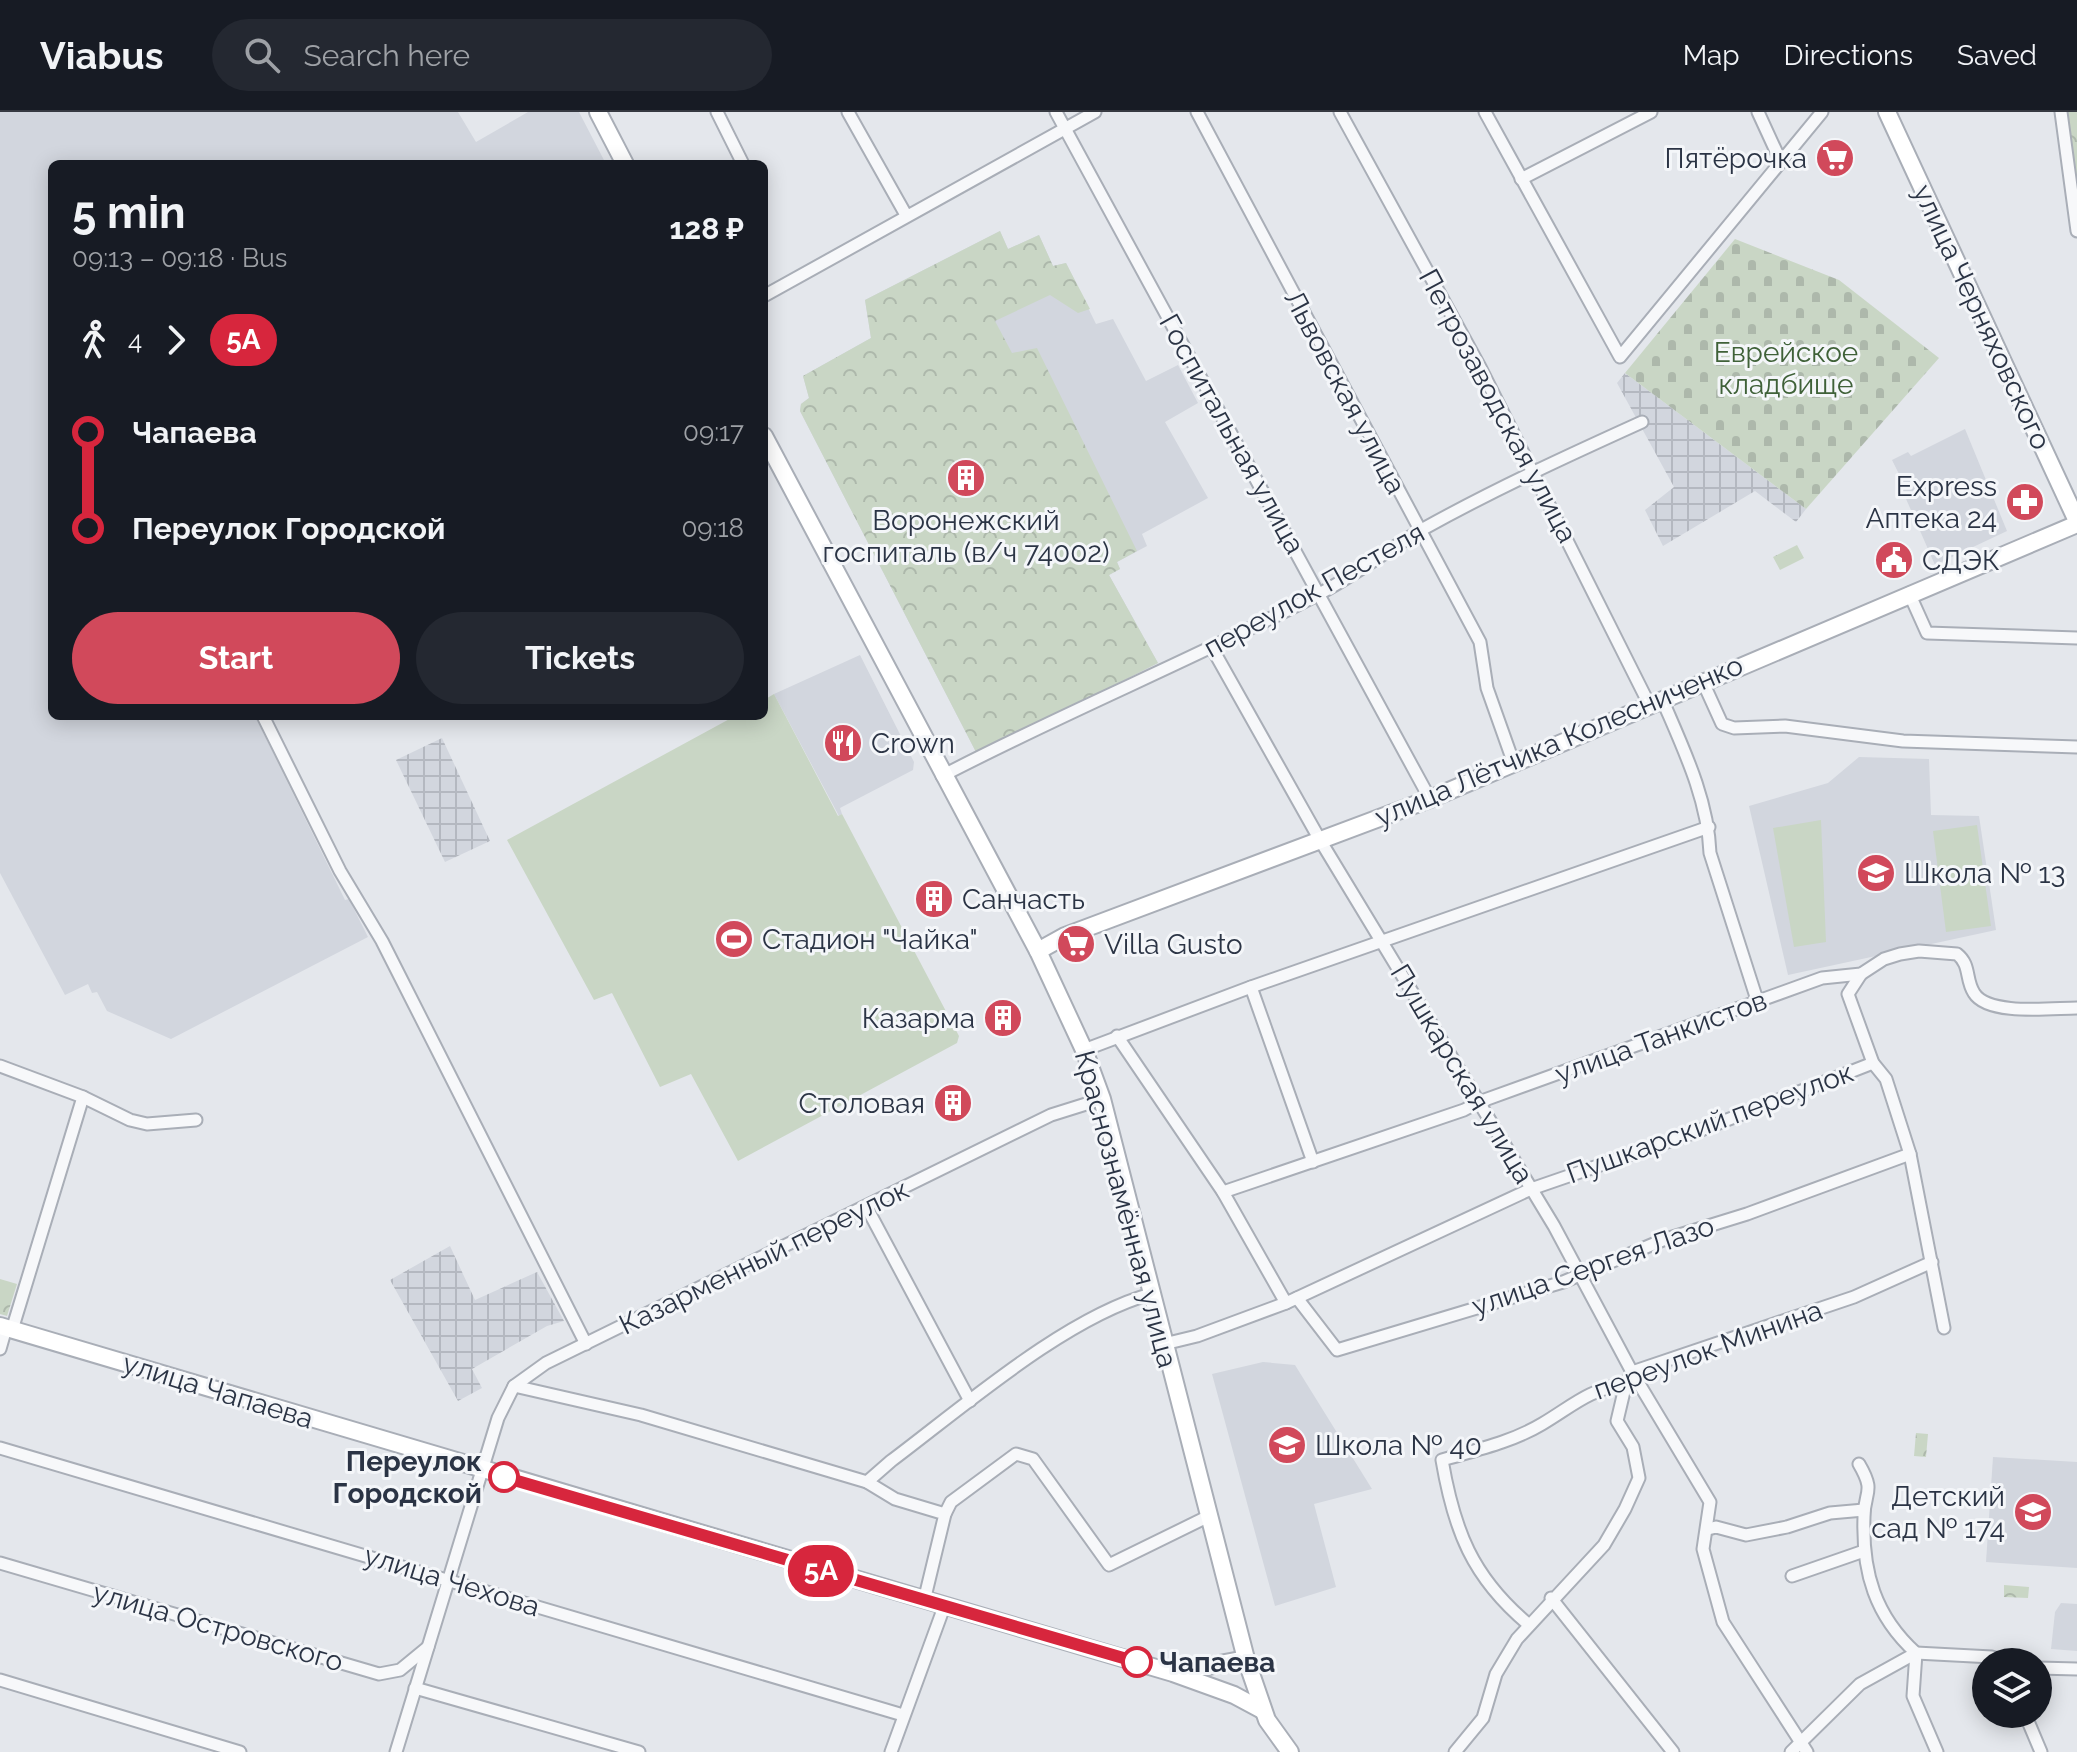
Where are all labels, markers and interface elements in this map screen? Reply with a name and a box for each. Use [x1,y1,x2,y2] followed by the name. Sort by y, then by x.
[212,19,772,91] search box
[40,33,164,78] text: Viabus
[240,33,284,77] icon: search
[304,38,470,73] text: Search here
[1683,39,1740,72] text: Map
[1784,39,1913,72] text: Directions
[1957,39,2037,72] text: Saved
[1814,137,1856,179] supermarket icon: Пятёрочка
[1665,142,1807,175] place label: Пятёрочка
[1906,179,2058,455] street label: улица Черняховского
[72,187,186,238] text: 5 min
[670,211,744,246] text: 128 ₽
[72,243,287,273] text: 09:13 – 09:18 · Bus
[1412,264,1584,548] street label: Петрозаводская улица
[1277,285,1413,499] street label: Львовская улица
[1152,308,1312,560] street label: Госпитальная улица
[72,318,116,362] icon: walk
[154,318,198,362] icon: forward
[226,323,261,356] text: 5А
[128,325,142,355] text: 4
[1714,336,1858,401] park label: Еврейское кладбище
[132,415,257,450] text: Чапаева
[683,417,744,447] text: 09:17
[945,457,987,499] building icon: Воронежский госпиталь (в/ч 74002)
[1866,470,1997,535] place label: Express Аптека 24
[2004,481,2046,523] pharmacy icon: Express Аптека 24
[823,504,1109,569] place label: Воронежский госпиталь (в/ч 74002)
[132,511,445,546] text: Переулок Городской
[681,513,744,543] text: 09:18
[1198,516,1430,664] street label: переулок Пестеля
[1873,539,1915,581] public building icon: СДЭК
[1922,544,2000,577] place label: СДЭК
[72,612,400,704] button: Start
[416,612,744,704] button: Tickets
[1370,648,1748,834] street label: улица Лётчика Колесниченко
[822,722,864,764] restaurant icon: Crown
[871,727,955,760] place label: Crown
[1855,852,1897,894] school or university icon: Школа № 13
[1904,857,2065,890] place label: Школа № 13
[913,878,955,920] building icon: Санчасть
[962,883,1085,916] place label: Санчасть
[713,918,755,960] sports icon: Стадион "Чайка"
[762,923,978,956] place label: Стадион "Чайка"
[1055,923,1097,965] supermarket icon: Villa Gusto
[1104,928,1243,961] place label: Villa Gusto
[1384,958,1540,1190] street label: Пушкарская улица
[1551,983,1771,1091] street label: улица Танкистов
[982,997,1024,1039] building icon: Казарма
[862,1002,975,1035] place label: Казарма
[1068,1047,1184,1371] street label: Краснознамённая улица
[1562,1056,1858,1190] street label: Пушкарский переулок
[932,1082,974,1124] building icon: Столовая
[798,1087,925,1120] place label: Столовая
[614,1172,914,1342] street label: Казарменный переулок
[1468,1209,1718,1323] street label: улица Сергея Лазо
[1589,1293,1827,1407] street label: переулок Минина
[119,1346,317,1436] street label: улица Чапаева
[1266,1424,1308,1466] school or university icon: Школа № 40
[1315,1429,1482,1462] place label: Школа № 40
[332,1445,482,1510] place label: Переулок Городской
[489,1462,519,1492] marker: Переулок Городской
[1871,1480,2005,1545] place label: Детский сад № 174
[2012,1491,2054,1533] school or university icon: Детский сад № 174
[360,1539,544,1623] street label: улица Чехова
[785,1545,857,1597] line badge: 5А
[804,1554,838,1587] text: 5А
[89,1575,347,1679] street label: улица Островского
[1159,1646,1275,1679] place label: Чапаева
[1122,1647,1152,1677] marker: Чапаева
[1972,1648,2052,1728] map controls
[1972,1648,2052,1728] button: layers

